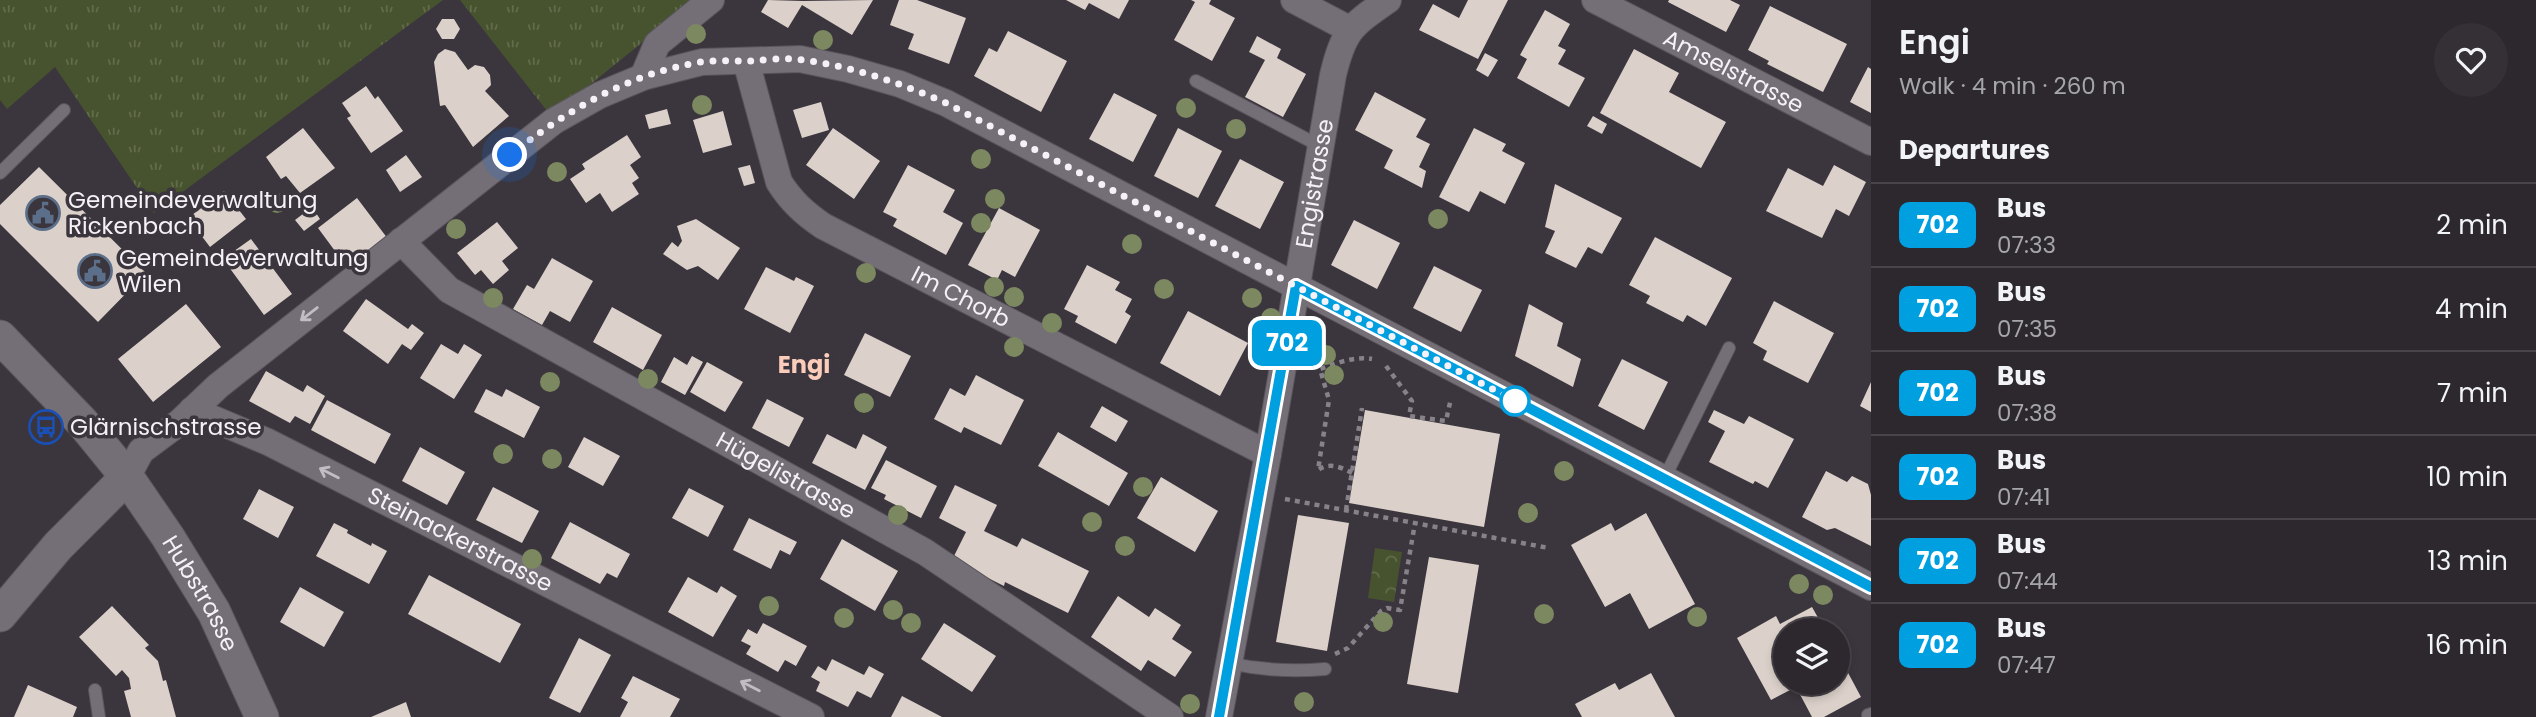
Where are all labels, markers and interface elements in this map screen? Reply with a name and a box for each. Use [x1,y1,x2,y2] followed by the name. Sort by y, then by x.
[1899,19,1970,66] text: Engi
[1658,22,1810,121] street label: Amselstrasse
[2434,23,2508,97] button: heart
[1899,70,2126,102] text: Walk · 4 min · 260 m
[1288,116,1341,251] street label: Engistrasse
[1899,132,2050,168] text: Departures
[492,137,527,172] your location
[68,184,317,242] place label: Gemeindeverwaltung Rickenbach
[1997,190,2046,226] text: Bus
[24,194,62,232] public building icon: Gemeindeverwaltung Rickenbach
[2436,207,2508,243] text: 2 min
[1916,208,1959,241] text: 702
[1997,229,2056,261] text: 07:33
[119,242,368,300] place label: Gemeindeverwaltung Wilen
[76,252,114,290] public building icon: Gemeindeverwaltung Wilen
[906,258,1016,335] street label: Im Chorb
[1997,274,2046,310] text: Bus
[2435,291,2508,327] text: 4 min
[1916,292,1959,325] text: 702
[301,306,319,321] one-way arrow
[1997,313,2057,345] text: 07:35
[1247,320,1327,366] line badge: 702
[1266,326,1308,359] text: 702
[778,348,830,381] district label: Engi
[1997,358,2046,394] text: Bus
[2437,375,2508,411] text: 7 min
[1916,376,1959,409] text: 702
[1500,386,1530,416] unlabelled marker
[1997,397,2057,429] text: 07:38
[27,408,65,446] bus stop icon: Glärnischstrasse
[70,411,262,443] place label: Glärnischstrasse
[710,424,861,527] street label: Hügelistrasse
[1997,442,2046,478] text: Bus
[2427,459,2508,495] text: 10 min
[1916,460,1959,493] text: 702
[319,465,339,479] one-way arrow
[362,479,558,600] street label: Steinackerstrasse
[1997,481,2051,513] text: 07:41
[1997,526,2046,562] text: Bus
[155,529,246,657] street label: Hubstrasse
[2428,543,2508,579] text: 13 min
[1916,544,1959,577] text: 702
[1997,565,2058,597] text: 07:44
[1997,610,2046,646] text: Bus
[1773,618,1850,695] map controls
[1773,618,1850,695] button: layers
[2426,627,2508,663] text: 16 min
[1916,628,1959,661] text: 702
[1997,649,2056,681] text: 07:47
[740,679,761,693] one-way arrow

